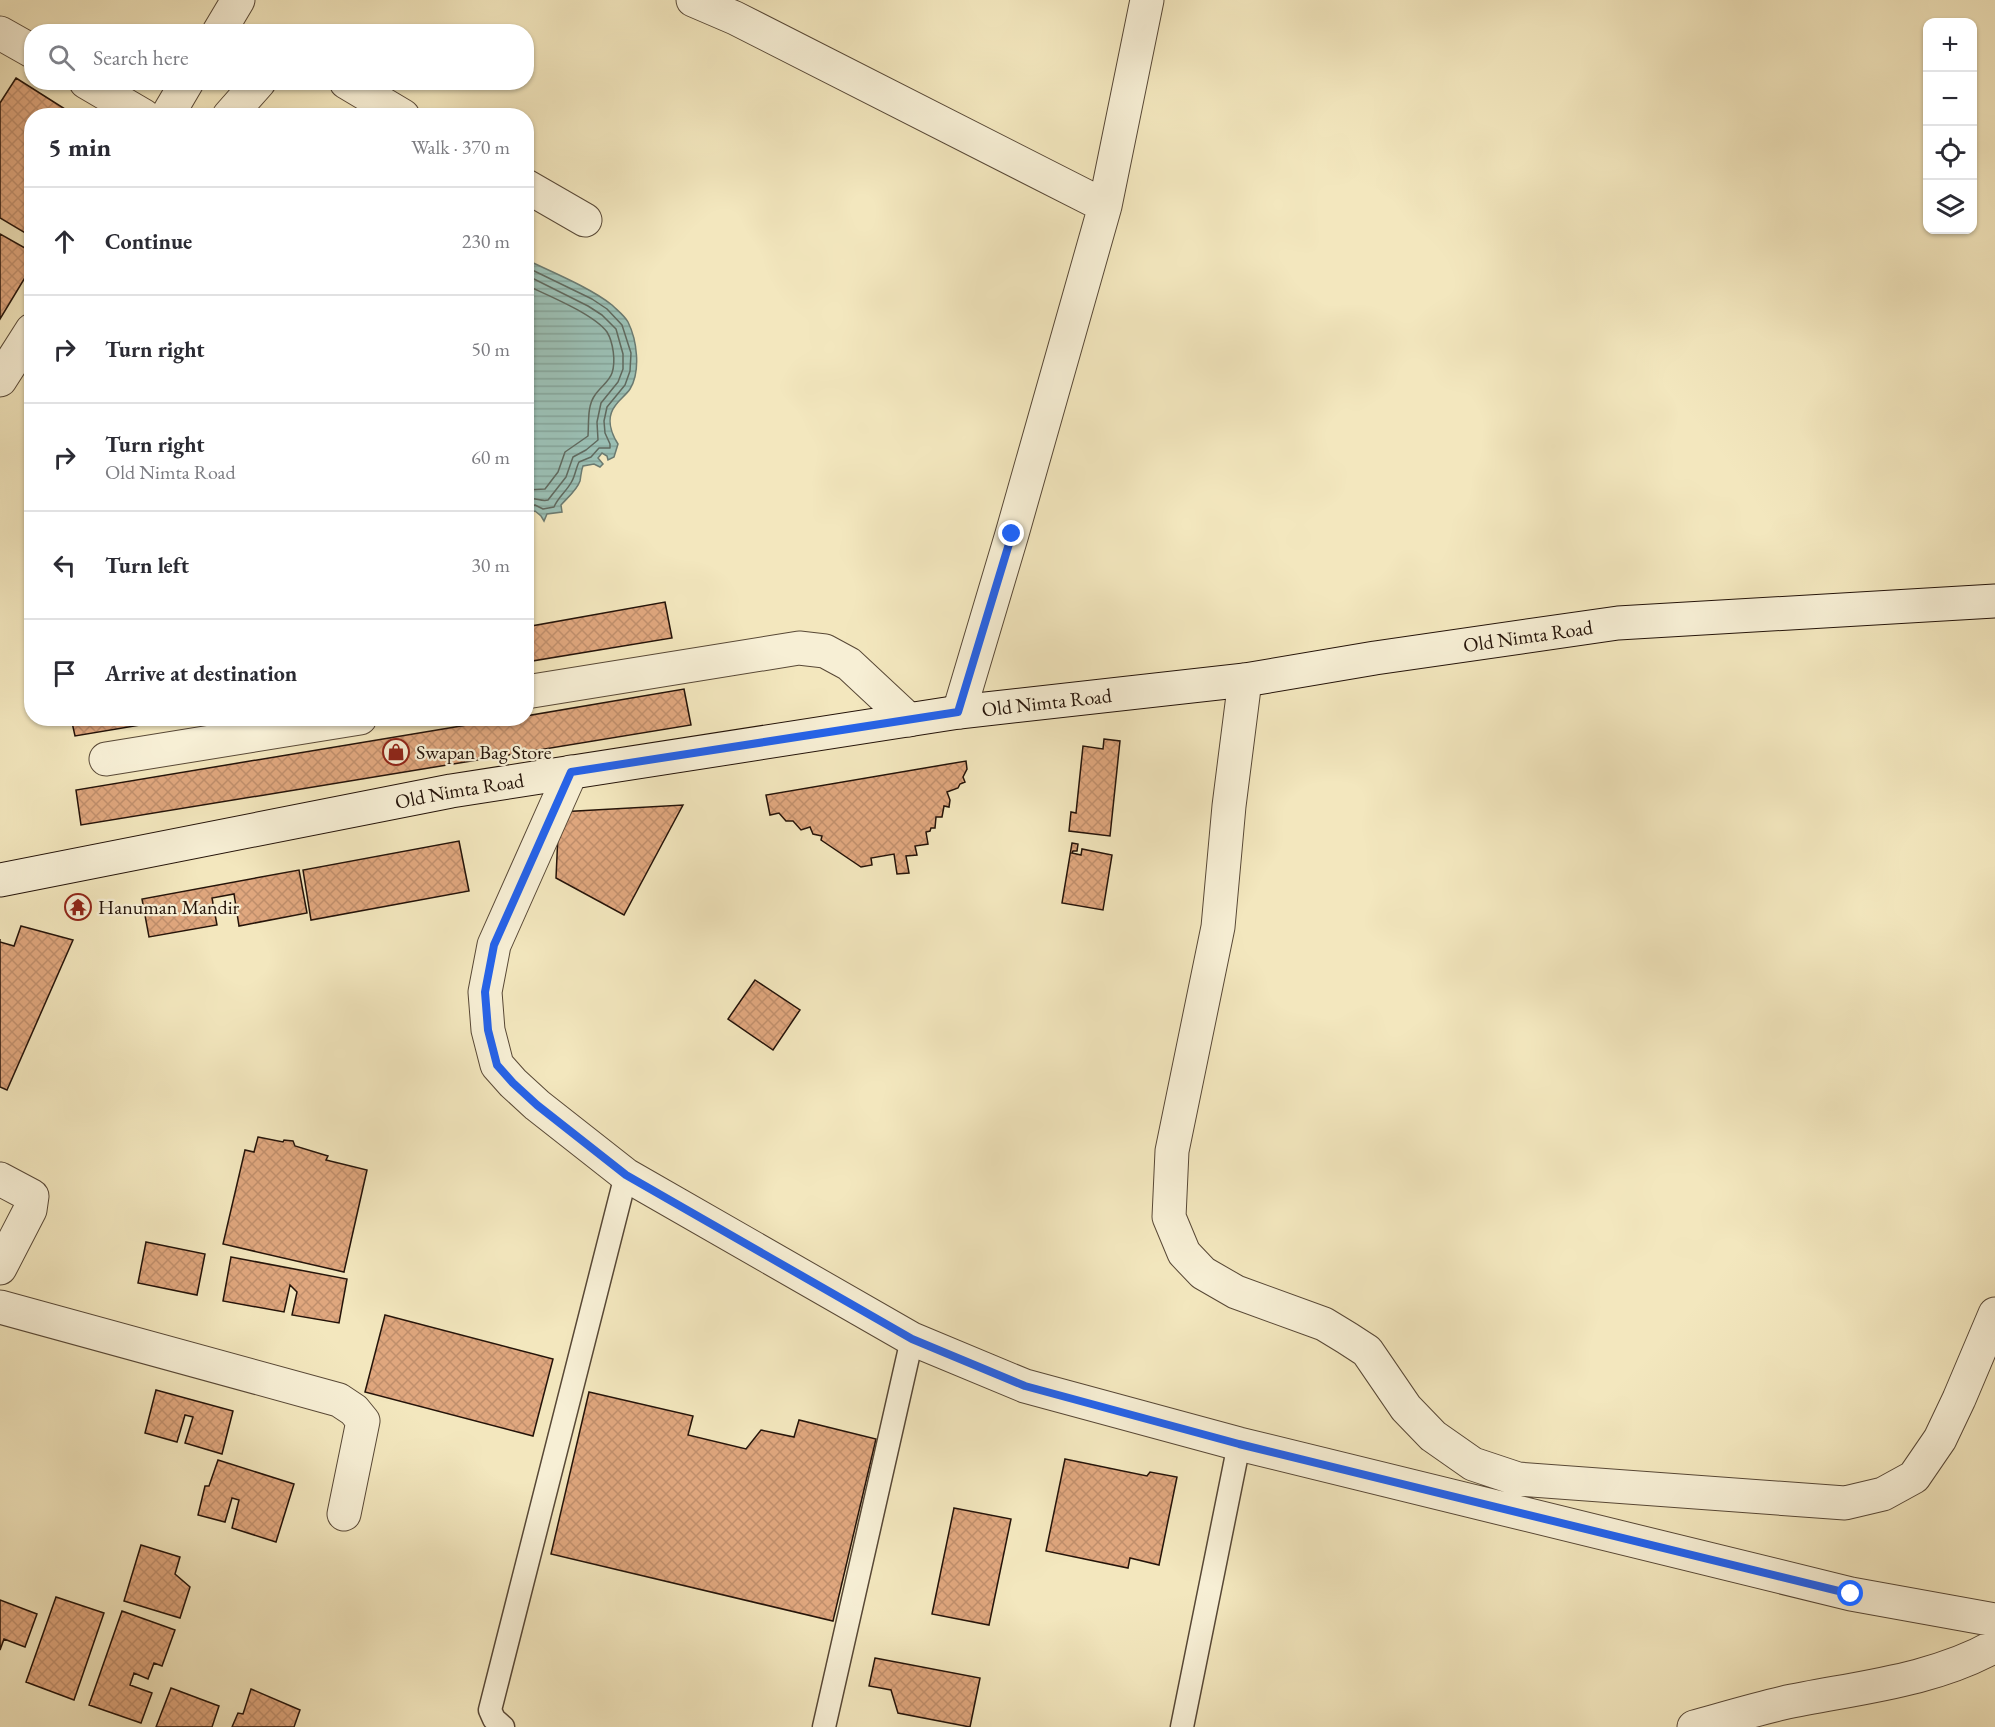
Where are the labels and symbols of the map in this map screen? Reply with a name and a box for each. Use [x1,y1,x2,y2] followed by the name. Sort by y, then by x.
[998,520,1024,546] route end
[1461,614,1595,658] street label: Old Nimta Road
[980,682,1114,722] street label: Old Nimta Road
[381,737,411,767] shop icon: Swapan Bag Store
[416,739,552,765] place label: Swapan Bag Store
[393,767,527,815] street label: Old Nimta Road
[63,892,93,922] temple icon: Hanuman Mandir
[98,894,240,920] place label: Hanuman Mandir
[1837,1580,1863,1606] route start

